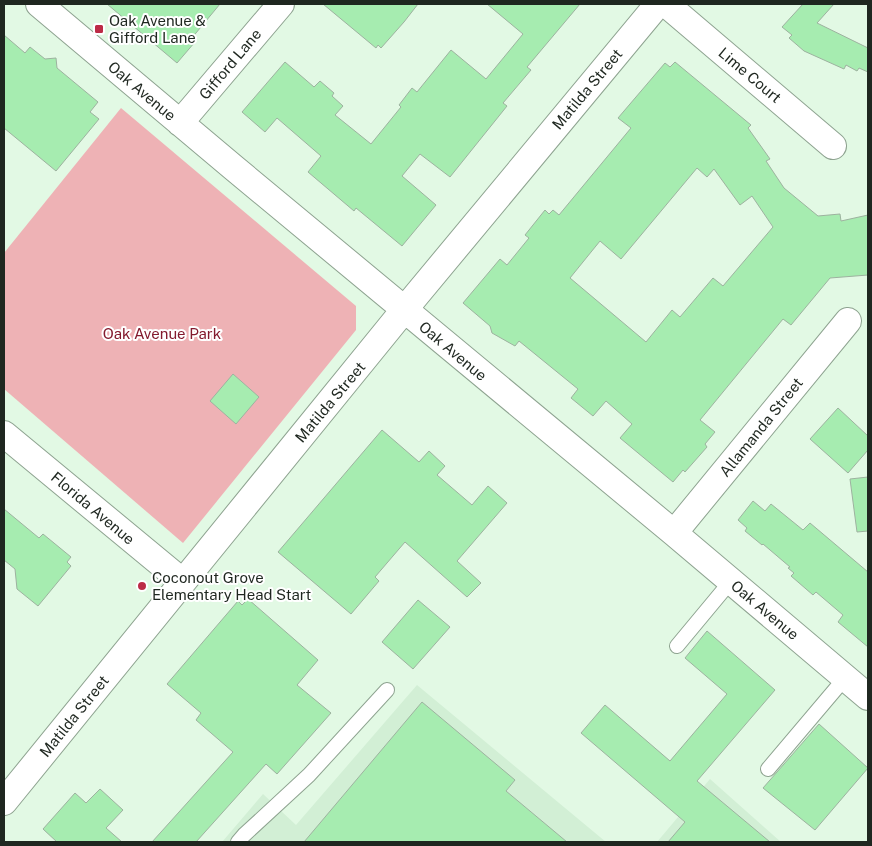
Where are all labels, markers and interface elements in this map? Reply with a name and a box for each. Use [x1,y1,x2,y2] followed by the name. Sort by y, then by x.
[109,12,206,46] place label: Oak Avenue & Gifford Lane
[93,23,105,35] marker: Oak Avenue & Gifford Lane
[196,25,264,103] street label: Gifford Lane
[715,44,785,106] street label: Lime Court
[548,45,626,133] street label: Matilda Street
[105,58,179,124] street label: Oak Avenue
[416,318,490,384] street label: Oak Avenue
[103,325,221,342] park label: Oak Avenue Park
[291,358,369,446] street label: Matilda Street
[716,374,806,480] street label: Allamanda Street
[48,468,138,548] street label: Florida Avenue
[152,569,311,603] place label: Coconout Grove Elementary Head Start
[728,577,802,643] street label: Oak Avenue
[136,580,148,592] marker: Coconout Grove Elementary Head Start
[36,672,112,760] street label: Matilda Street

